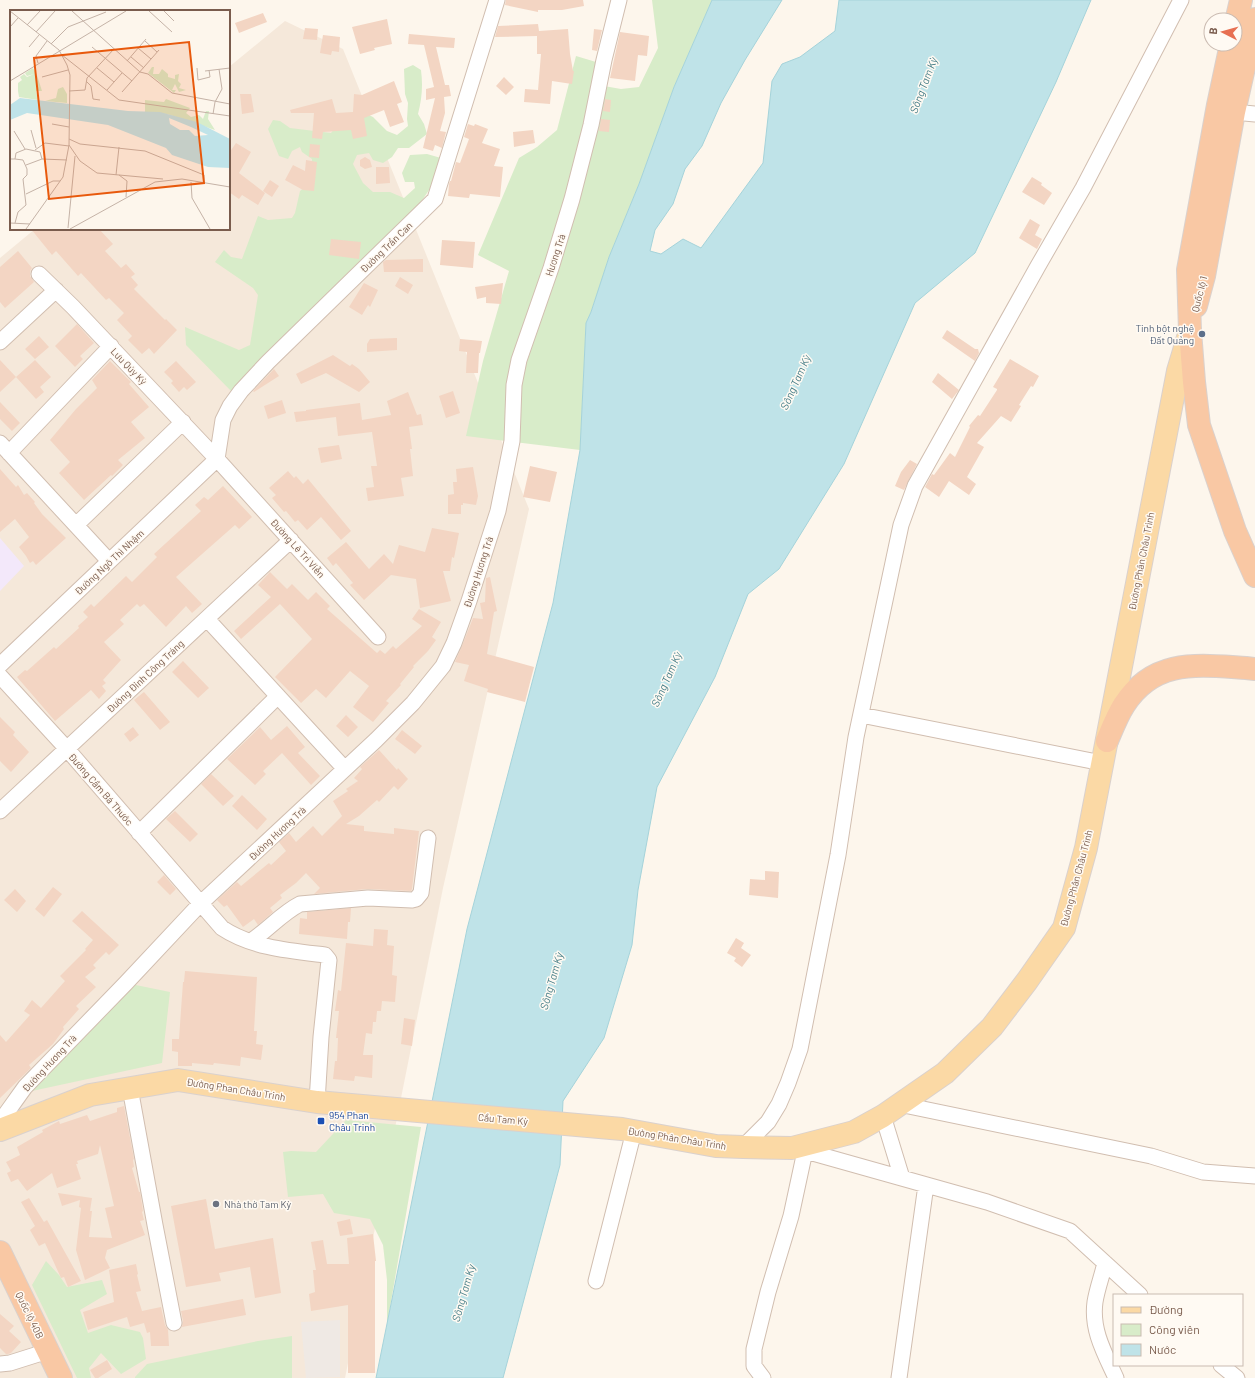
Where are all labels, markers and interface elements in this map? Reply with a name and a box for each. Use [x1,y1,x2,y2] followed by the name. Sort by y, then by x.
[10,10,230,230] inset map
[1203,12,1243,52] north arrow
[1206,27,1219,35] text: B
[906,54,940,115] water label: Sông Tam Kỳ
[357,219,415,275] street label: Đường Trần Can
[543,232,567,278] street label: Hương Trà
[1189,275,1209,313] street label: Quốc lộ 1
[1135,322,1194,346] place label: Tinh bột nghệ Đất Quảng
[1197,329,1207,339] marker: Tinh bột nghệ Đất Quảng
[108,345,150,387] street label: Lưu Qúy Kỳ
[777,351,813,412] water label: Sông Tam Kỳ
[1126,511,1156,611] street label: Đường Phân Châu Trình
[268,516,328,580] street label: Đường Lê Trí Viễn
[72,527,146,597] street label: Đường Ngô Thì Nhậm
[461,535,495,609] street label: Đường Hương Trà
[104,637,186,715] street label: Đường Đinh Công Tráng
[648,648,684,709] water label: Sông Tam Kỳ
[66,750,136,828] street label: Đường Cầm Bá Thước
[246,803,308,863] street label: Đường Hương Trà
[1057,828,1095,928] street label: Đường Phân Châu Trình
[537,950,566,1011] water label: Sông Tam Kỳ
[19,1032,79,1094] street label: Đường Hương Trà
[186,1075,286,1103] street label: Đường Phan Châu Trinh
[329,1109,375,1133] place label: 954 Phan Châu Trinh
[478,1111,529,1127] street label: Cầu Tam Kỳ
[316,1116,326,1126] marker: 954 Phan Châu Trinh
[627,1124,727,1152] street label: Đường Phân Châu Trình
[224,1198,291,1210] place label: Nhà thờ Tam Kỳ
[211,1199,221,1209] marker: Nhà thờ Tam Kỳ
[449,1262,478,1323] water label: Sông Tam Kỳ
[13,1290,47,1340] street label: Quốc lộ 40B
[1113,1294,1243,1366] legend
[1149,1302,1183,1316] text: Đường
[1149,1322,1200,1336] text: Công viên
[1149,1342,1176,1356] text: Nước

